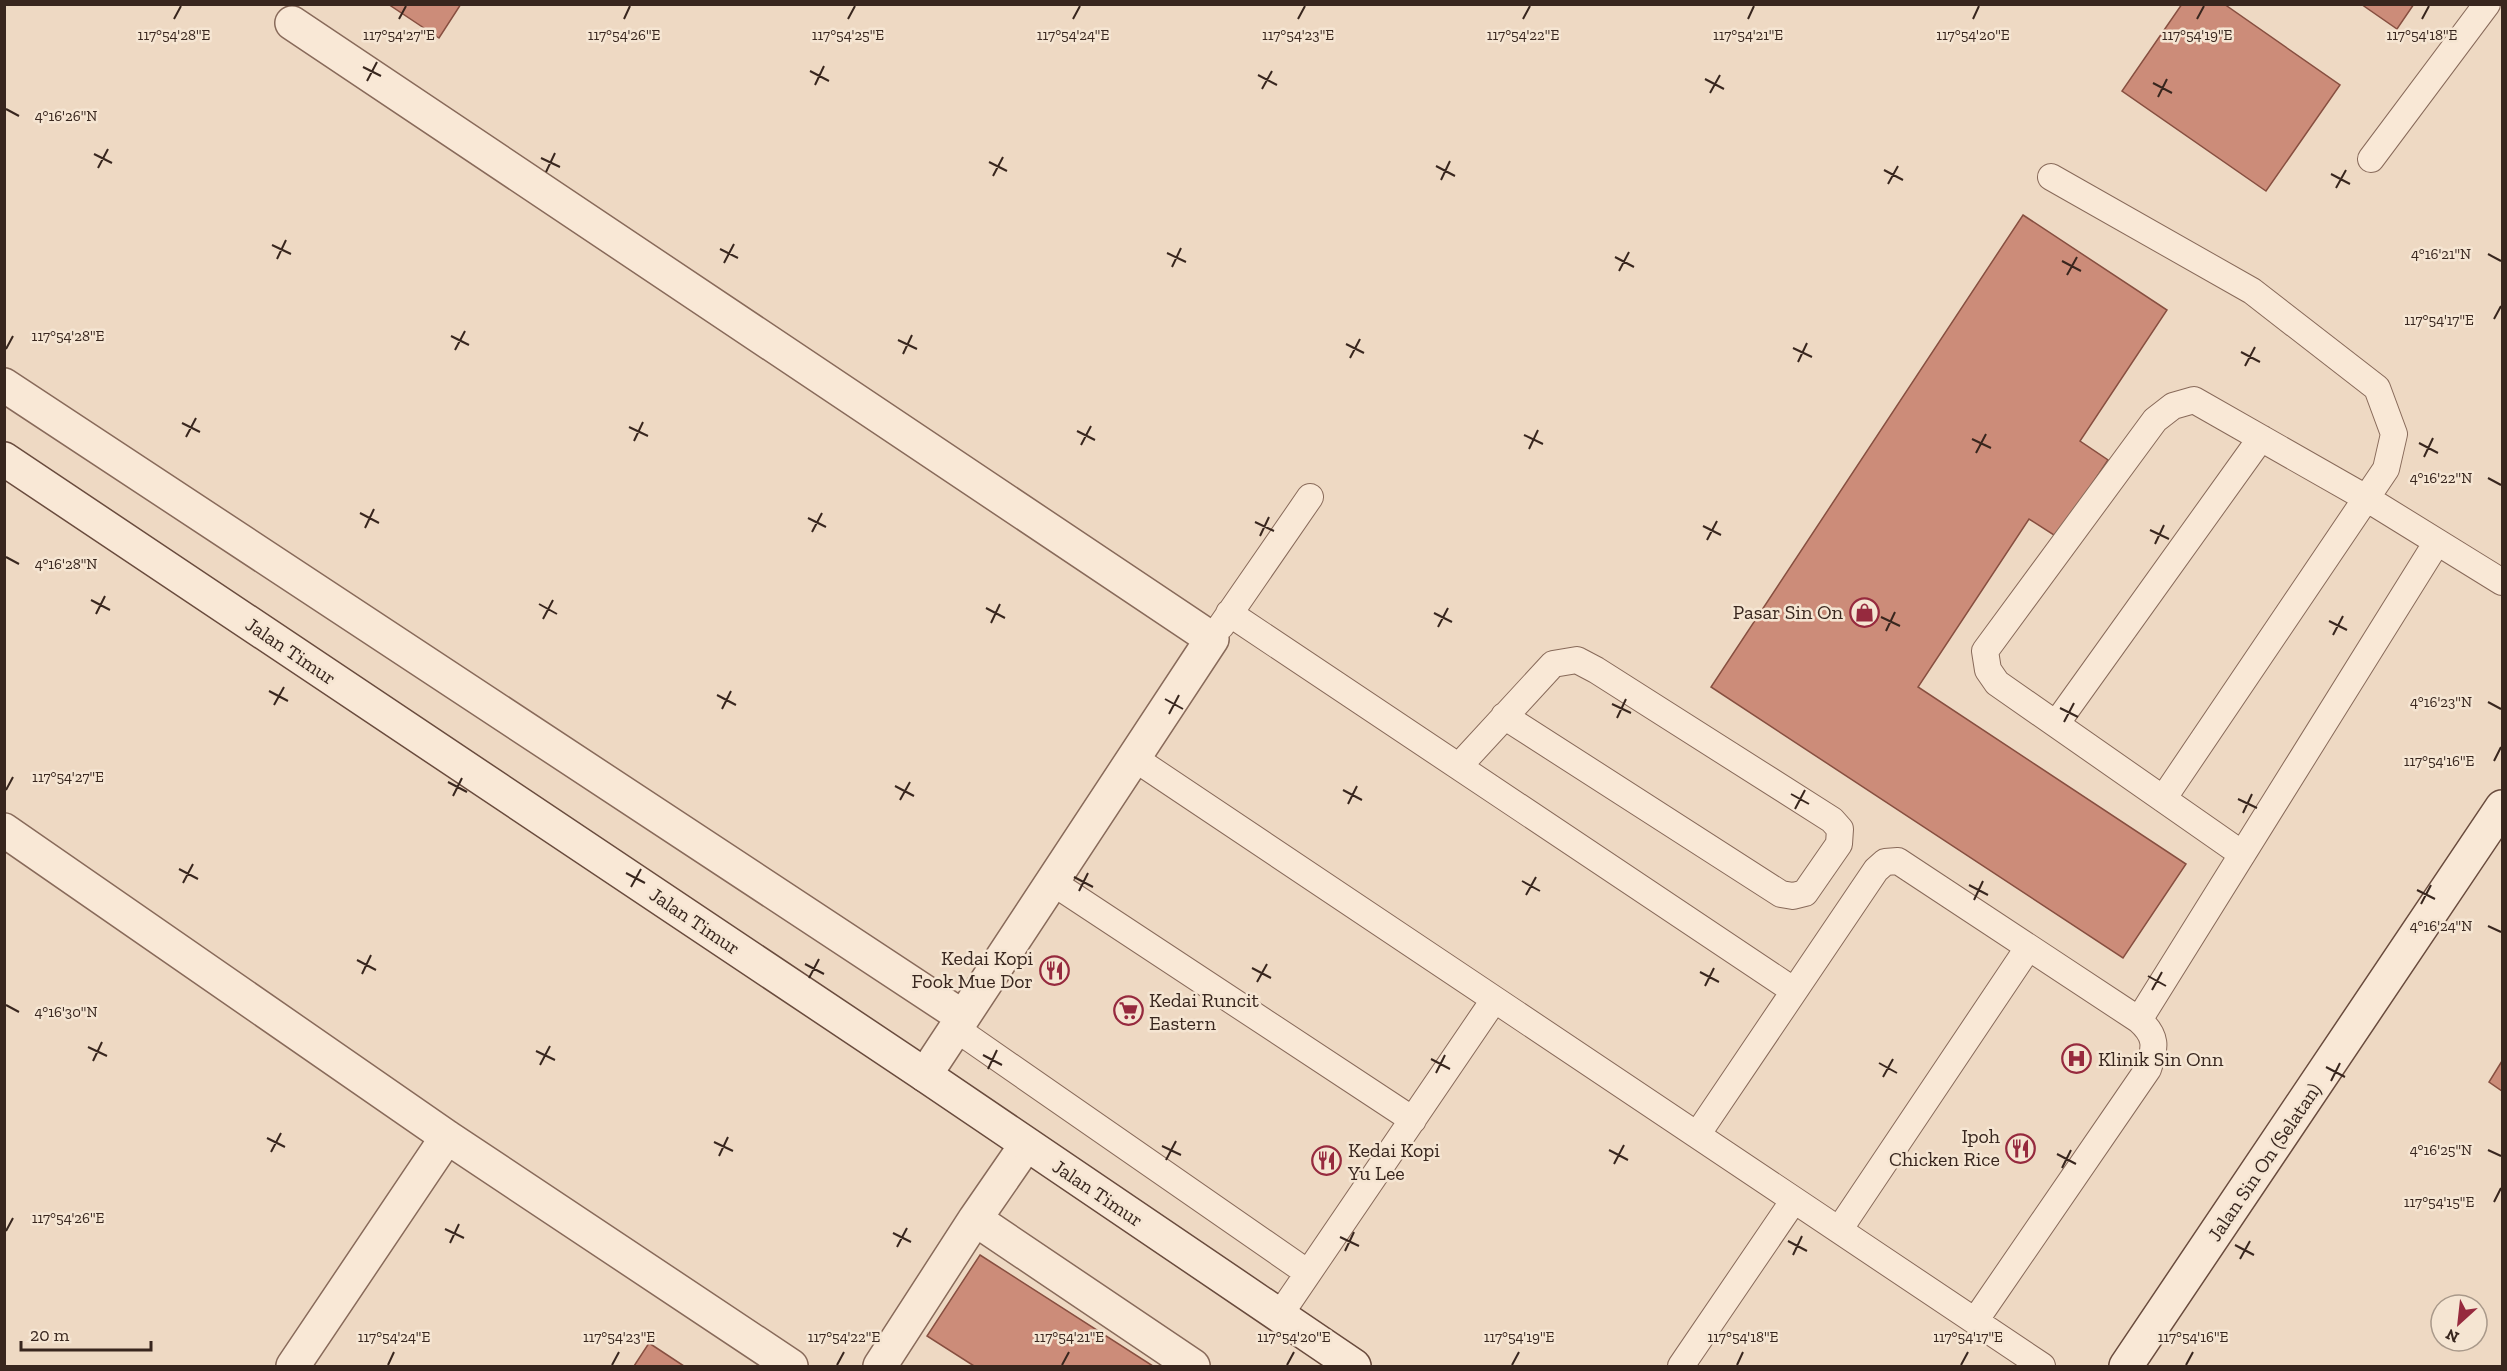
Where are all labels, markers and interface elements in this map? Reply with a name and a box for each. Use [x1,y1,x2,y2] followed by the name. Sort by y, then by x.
[138,26,211,44] text: 117°54'28"E
[363,26,435,44] text: 117°54'27"E
[588,26,661,44] text: 117°54'26"E
[812,26,884,44] text: 117°54'25"E
[1037,26,1109,44] text: 117°54'24"E
[1262,26,1334,44] text: 117°54'23"E
[1487,26,1559,44] text: 117°54'22"E
[1713,26,1783,44] text: 117°54'21"E
[1936,26,2010,44] text: 117°54'20"E
[2162,26,2233,44] text: 117°54'19"E
[2387,26,2458,44] text: 117°54'18"E
[35,107,97,125] text: 4°16'26"N
[2411,245,2471,263] text: 4°16'21"N
[2404,311,2474,329] text: 117°54'17"E
[32,327,105,345] text: 117°54'28"E
[2410,469,2472,487] text: 4°16'22"N
[35,555,97,573] text: 4°16'28"N
[1848,596,1880,628] shop icon: Pasar Sin On
[1733,600,1844,624] place label: Pasar Sin On
[241,612,341,690] street label: Jalan Timur
[2410,693,2472,711] text: 4°16'23"N
[2404,752,2475,770] text: 117°54'16"E
[32,768,104,786] text: 117°54'27"E
[645,882,745,960] street label: Jalan Timur
[2410,917,2472,935] text: 4°16'24"N
[912,946,1033,993] place label: Kedai Kopi Fook Mue Dor
[1038,954,1070,986] restaurant icon: Kedai Kopi Fook Mue Dor
[1149,988,1259,1035] place label: Kedai Runcit Eastern
[1112,995,1144,1027] supermarket icon: Kedai Runcit Eastern
[35,1003,97,1021] text: 4°16'30"N
[2061,1043,2093,1075] hospital icon: Klinik Sin Onn
[2098,1047,2224,1071] place label: Klinik Sin Onn
[2202,1078,2326,1246] street label: Jalan Sin On (Selatan)
[1889,1124,2001,1171] place label: Ipoh Chicken Rice
[2005,1132,2037,1164] restaurant icon: Ipoh Chicken Rice
[1347,1138,1440,1185] place label: Kedai Kopi Yu Lee
[2410,1141,2472,1159] text: 4°16'25"N
[1311,1145,1343,1177] restaurant icon: Kedai Kopi Yu Lee
[1048,1154,1148,1232] street label: Jalan Timur
[2404,1193,2474,1211] text: 117°54'15"E
[32,1209,105,1227] text: 117°54'26"E
[2429,1293,2489,1353] north arrow
[21,1314,152,1352] scale bar
[30,1324,70,1346] text: 20 m
[2443,1325,2462,1347] text: N
[358,1328,430,1346] text: 117°54'24"E
[583,1328,655,1346] text: 117°54'23"E
[808,1328,880,1346] text: 117°54'22"E
[1034,1328,1104,1346] text: 117°54'21"E
[1257,1328,1331,1346] text: 117°54'20"E
[1484,1328,1555,1346] text: 117°54'19"E
[1708,1328,1779,1346] text: 117°54'18"E
[1933,1328,2003,1346] text: 117°54'17"E
[2158,1328,2229,1346] text: 117°54'16"E

